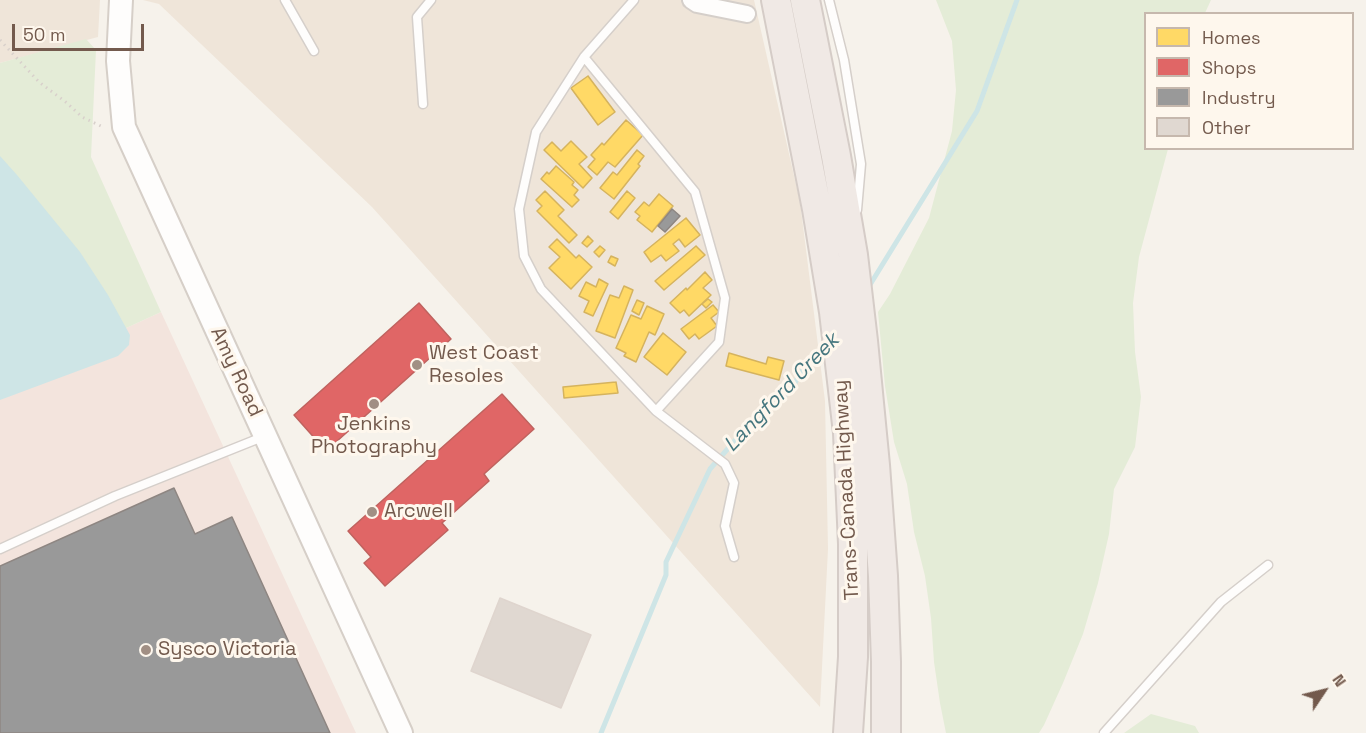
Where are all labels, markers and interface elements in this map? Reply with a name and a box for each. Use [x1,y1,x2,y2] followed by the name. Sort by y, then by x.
[15,12,147,50] scale bar
[1144,12,1354,150] legend
[23,23,65,46] text: 50 m
[1202,26,1261,49] text: Homes
[1202,56,1256,79] text: Shops
[1202,86,1275,109] text: Industry
[1202,116,1251,139] text: Other
[205,323,267,421] street label: Amy Road
[719,328,845,458] water label: Langford Creek
[429,342,539,389] place label: West Coast Resoles
[410,358,424,372] marker: West Coast Resoles
[829,379,865,601] street label: Trans-Canada Highway
[367,397,381,411] marker: Jenkins Photography
[311,413,437,460] place label: Jenkins Photography
[384,500,453,524] place label: Arcwell
[365,505,379,519] marker: Arcwell
[158,638,296,662] place label: Sysco Victoria
[139,643,153,657] marker: Sysco Victoria
[1294,661,1354,721] north arrow
[1327,670,1351,691] text: N

